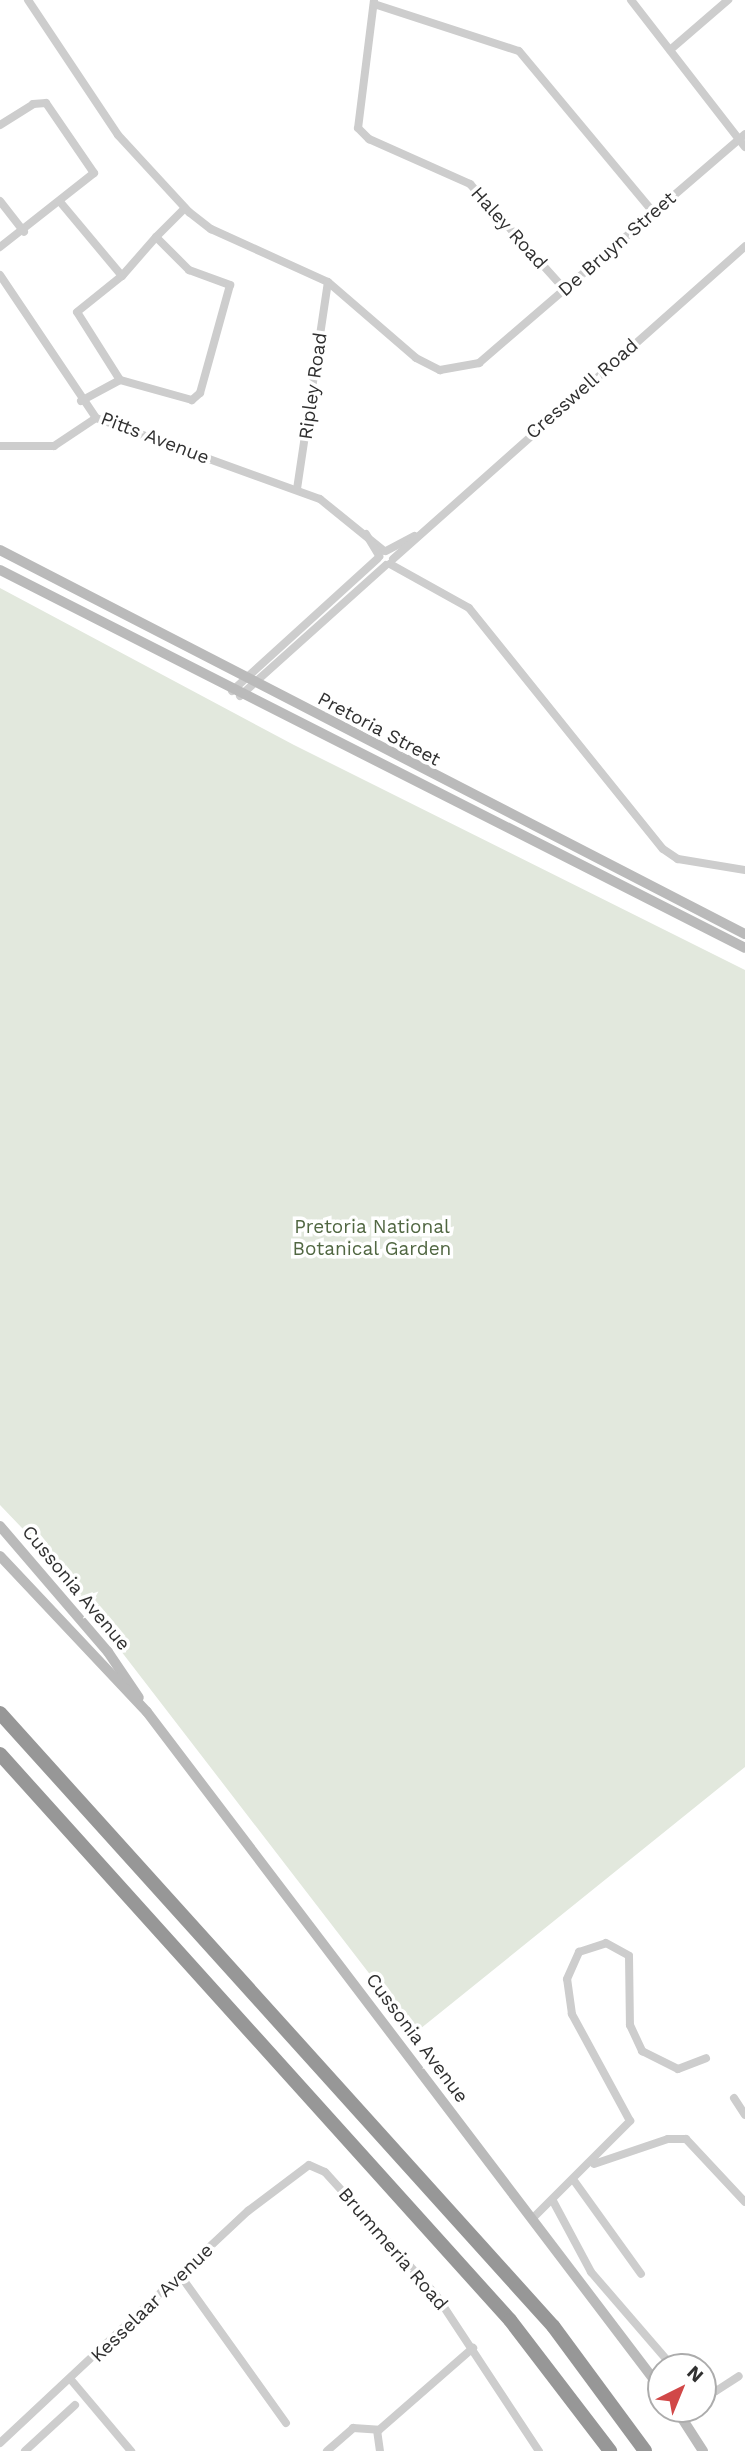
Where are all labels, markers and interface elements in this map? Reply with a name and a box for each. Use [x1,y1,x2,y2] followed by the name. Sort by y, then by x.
[466,182,552,274] street label: Haley Road
[554,187,680,301] street label: De Bruyn Street
[294,331,332,441] street label: Ripley Road
[521,334,643,444] street label: Cresswell Road
[97,407,213,469] street label: Pitts Avenue
[313,687,445,771] street label: Pretoria Street
[292,1216,452,1260] park label: Pretoria National Botanical Garden
[17,1520,135,1656] street label: Cussonia Avenue
[361,1968,473,2108] street label: Cussonia Avenue
[333,2183,453,2315] street label: Brummeria Road
[86,2238,218,2368] street label: Kesselaar Avenue
[647,2353,717,2423] north arrow
[682,2361,708,2387] text: N

